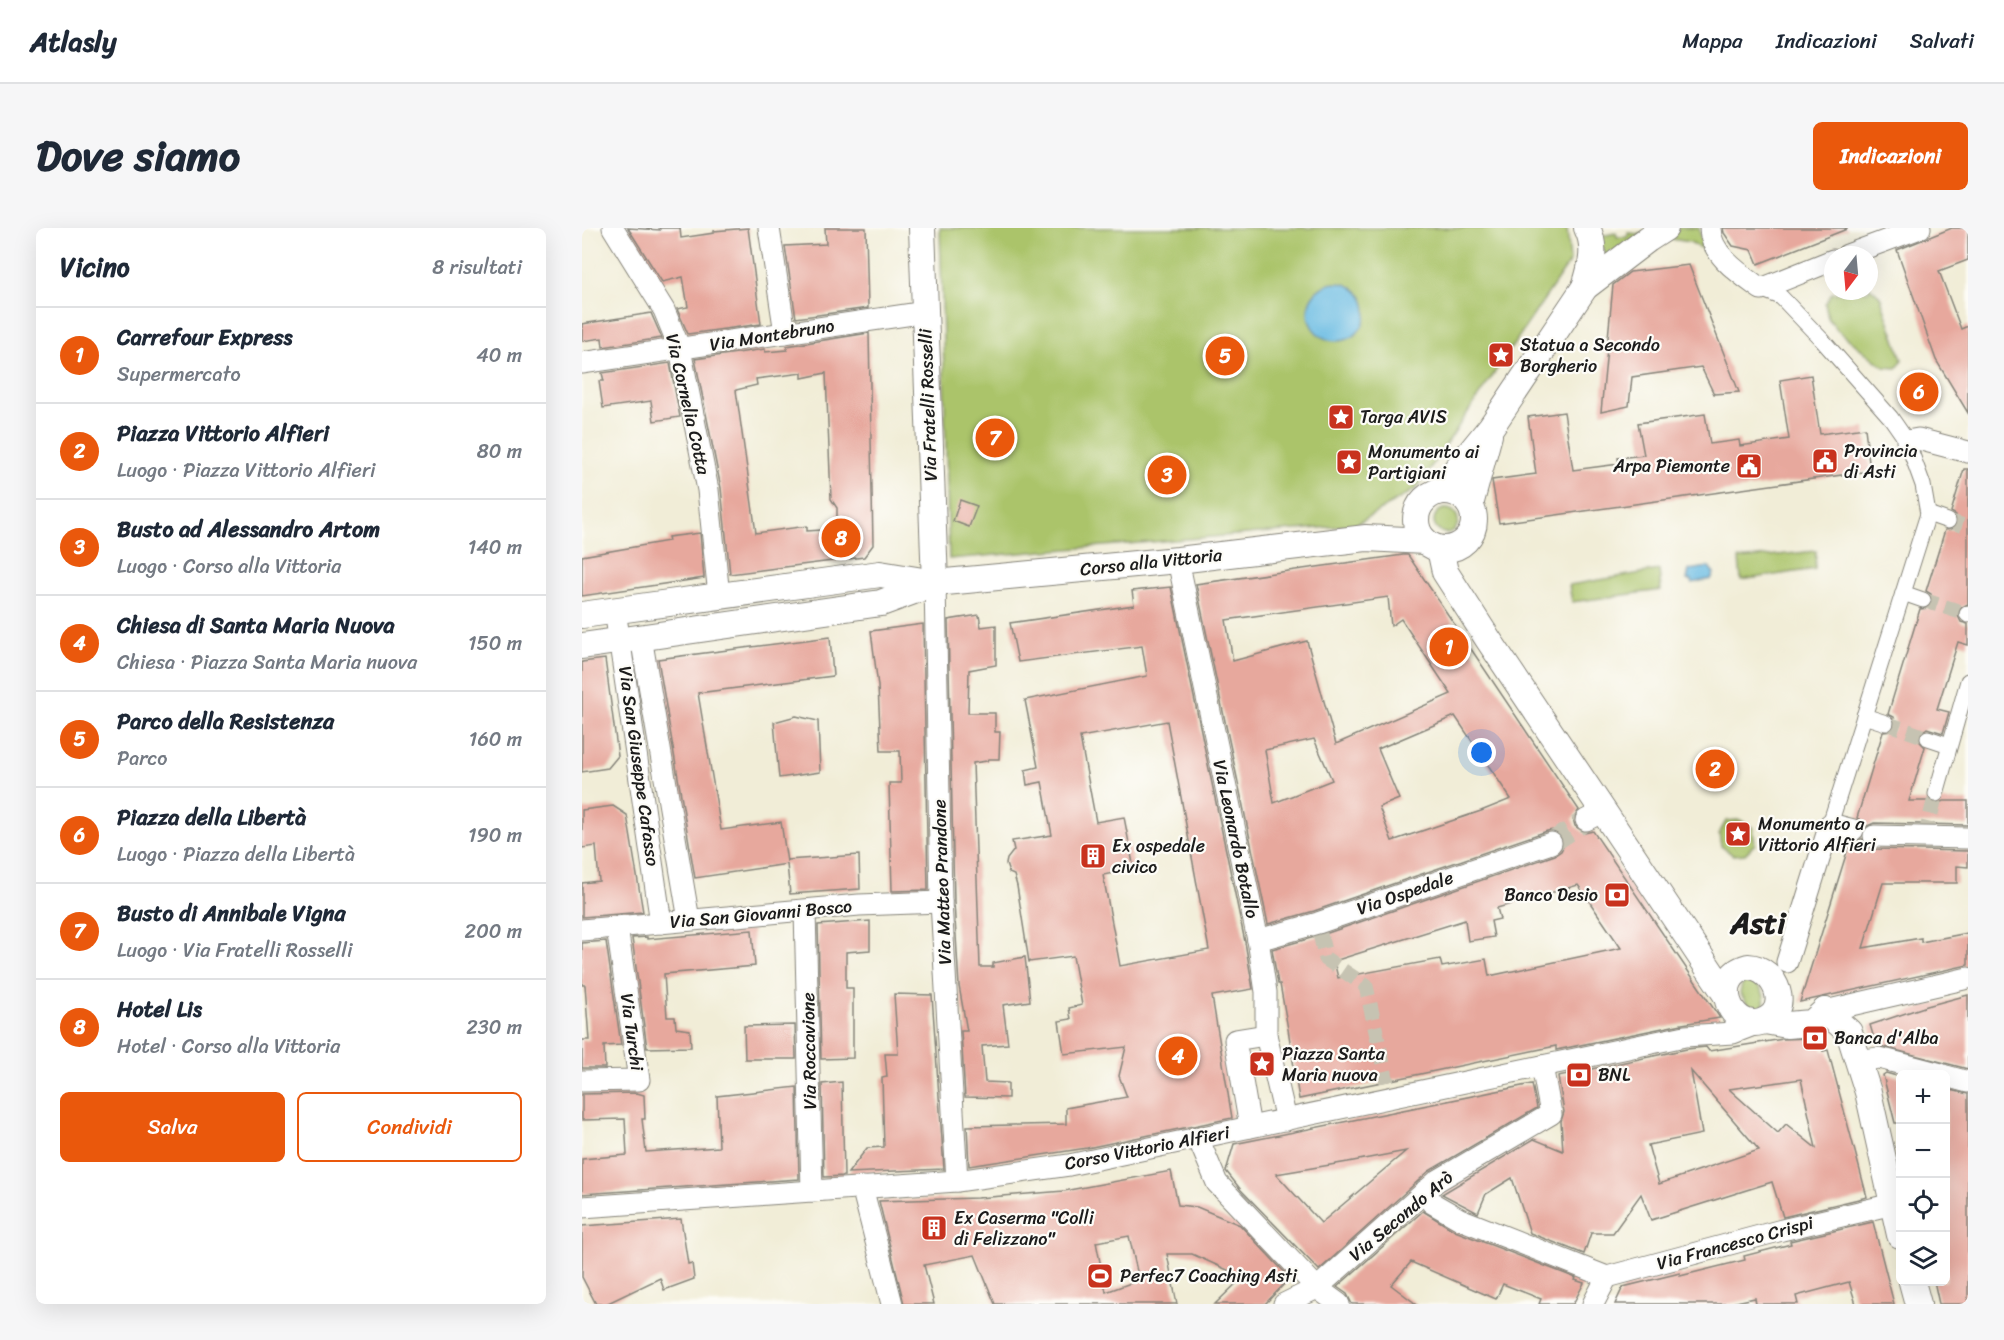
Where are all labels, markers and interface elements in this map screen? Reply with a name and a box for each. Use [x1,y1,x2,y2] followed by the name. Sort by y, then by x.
[30,17,117,66] text: Atlasly
[1682,22,1743,60] text: Mappa
[1776,22,1877,60] text: Indicazioni
[1910,22,1974,60] text: Salvati
[36,119,240,193] text: Dove siamo
[1813,122,1968,190] button: Indicazioni
[60,244,130,290] text: Vicino
[1824,246,1878,300] north arrow
[432,250,522,285] text: 8 risultati
[707,309,837,361] street label: Via Montebruno
[117,318,293,357] text: Carrefour Express
[909,327,947,482] street label: Via Fratelli Rosselli
[1520,329,1660,382] place label: Statua a Secondo Borgherio
[656,330,720,479] street label: Via Cornelia Cotta
[1206,334,1244,378] pin: 5
[75,338,84,373] text: 1
[476,338,522,373] text: 40 m
[1486,340,1516,370] place icon: Statua a Secondo Borgherio
[117,357,241,392] text: Supermercato
[1900,370,1938,414] pin: 6
[1360,401,1447,433] place label: Targa AVIS
[1326,402,1356,432] place icon: Targa AVIS
[117,414,329,453] text: Piazza Vittorio Alfieri
[976,416,1014,460] pin: 7
[74,434,85,469] text: 2
[477,434,522,469] text: 80 m
[1844,435,1918,488] place label: Provincia di Asti
[1368,436,1480,489] place label: Monumento ai Partigiani
[1810,446,1840,476] public building icon: Provincia di Asti
[1334,447,1364,477] place icon: Monumento ai Partigiani
[1612,450,1730,482] place label: Arpa Piemonte
[1734,451,1764,481] public building icon: Arpa Piemonte
[1148,452,1186,498] pin: 3
[117,453,376,488] text: Luogo · Piazza Vittorio Alfieri
[117,510,380,549] text: Busto ad Alessandro Artom
[822,516,860,560] pin: 8
[74,530,85,565] text: 3
[468,530,522,565] text: 140 m
[1078,539,1225,585] street label: Corso alla Vittoria
[117,549,341,584] text: Luogo · Corso alla Vittoria
[117,606,394,645] text: Chiesa di Santa Maria Nuova
[1430,624,1468,670] pin: 1
[73,626,86,661] text: 4
[468,626,522,661] text: 150 m
[117,645,417,680] text: Chiesa · Piazza Santa Maria nuova
[609,664,669,868] street label: Via San Giuseppe Cafasso
[117,702,334,741] text: Parco della Resistenza
[73,722,86,757] text: 5
[469,722,522,757] text: 160 m
[1467,738,1496,767] your location
[117,741,168,776] text: Parco
[1696,746,1734,792] pin: 2
[1204,757,1268,921] street label: Via Leonardo Botallo
[117,798,306,837] text: Piazza della Libertà
[923,799,961,965] street label: Via Matteo Prandone
[1758,808,1877,861] place label: Monumento a Vittorio Alfieri
[74,818,85,853] text: 6
[468,818,522,853] text: 190 m
[1723,819,1753,849] place icon: Monumento a Vittorio Alfieri
[1112,830,1205,883] place label: Ex ospedale civico
[117,837,355,872] text: Luogo · Piazza della Libertà
[1078,841,1108,871] building icon: Ex ospedale civico
[1352,862,1458,924] street label: Via Ospedale
[1504,879,1598,911] place label: Banco Desio
[1602,880,1632,910] bank icon: Banco Desio
[669,890,853,938] street label: Via San Giovanni Bosco
[117,894,346,933] text: Busto di Annibale Vigna
[1729,896,1787,950] district label: Asti
[74,914,85,949] text: 7
[465,914,522,949] text: 200 m
[117,933,352,968] text: Luogo · Via Fratelli Rosselli
[117,990,202,1029] text: Hotel Lis
[611,991,653,1074] street label: Via Turchi
[792,992,826,1110] street label: Via Roccavione
[73,1010,86,1045] text: 8
[466,1010,522,1045] text: 230 m
[1834,1022,1939,1054] place label: Banca d'Alba
[1800,1023,1830,1053] bank icon: Banca d'Alba
[117,1029,340,1064] text: Hotel · Corso alla Vittoria
[1158,1034,1198,1078] pin: 4
[1282,1038,1386,1091] place label: Piazza Santa Maria nuova
[1247,1049,1277,1079] place icon: Piazza Santa Maria nuova
[1598,1059,1631,1091] place label: BNL
[1564,1060,1594,1090] bank icon: BNL
[1896,1070,1950,1286] map controls
[1896,1070,1950,1124] button: +
[60,1092,285,1162] button: Salva
[297,1092,522,1162] button: Condividi
[1062,1116,1233,1180] street label: Corso Vittorio Alfieri
[1896,1124,1950,1178] button: −
[1341,1162,1461,1270] street label: Via Secondo Arò
[1896,1178,1950,1232] button: locate
[954,1202,1095,1255] place label: Ex Caserma "Colli di Felizzano"
[1653,1206,1818,1279] street label: Via Francesco Crispi
[919,1213,949,1243] building icon: Ex Caserma "Colli di Felizzano"
[1896,1232,1950,1286] button: layers
[1120,1260,1298,1292] place label: Perfec7 Coaching Asti
[1085,1261,1115,1291] sports icon: Perfec7 Coaching Asti

